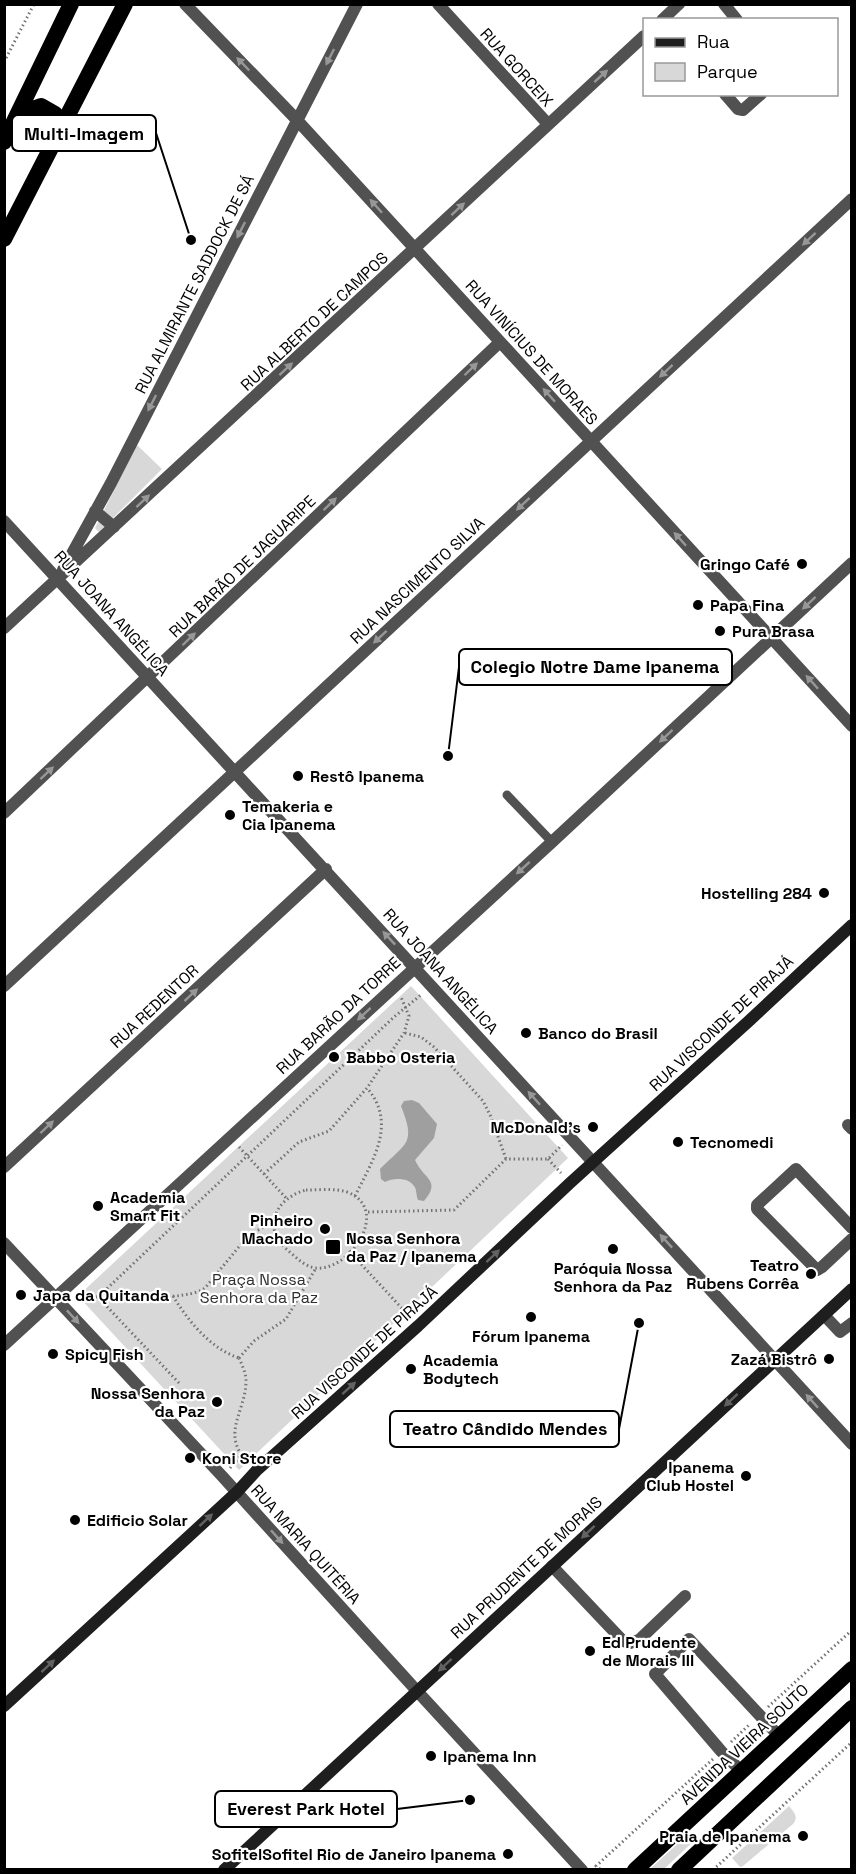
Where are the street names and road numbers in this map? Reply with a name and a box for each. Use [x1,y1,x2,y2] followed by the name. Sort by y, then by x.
[476,23,558,111] street label: RUA GORCEIX
[130,171,259,397] street label: RUA ALMIRANTE SADDOCK DE SÁ
[236,247,393,395] street label: RUA ALBERTO DE CAMPOS
[461,275,603,430] street label: RUA VINÍCIUS DE MORAES
[164,491,320,642] street label: RUA BARÃO DE JAGUARIPE
[346,512,489,648] street label: RUA NASCIMENTO SILVA
[50,546,174,681] street label: RUA JOANA ANGÉLICA
[379,904,503,1039] street label: RUA JOANA ANGÉLICA
[645,951,798,1096] street label: RUA VISCONDE DE PIRAJÁ
[272,952,405,1079] street label: RUA BARÃO DA TORRE
[106,960,203,1053] street label: RUA REDENTOR
[287,1281,442,1424] street label: RUA VISCONDE DE PIRAJÁ
[246,1480,365,1609] street label: RUA MARIA QUITÉRIA
[446,1491,607,1643] street label: RUA PRUDENTE DE MORAIS
[676,1679,813,1809] street label: AVENIDA VIEIRA SOUTO

